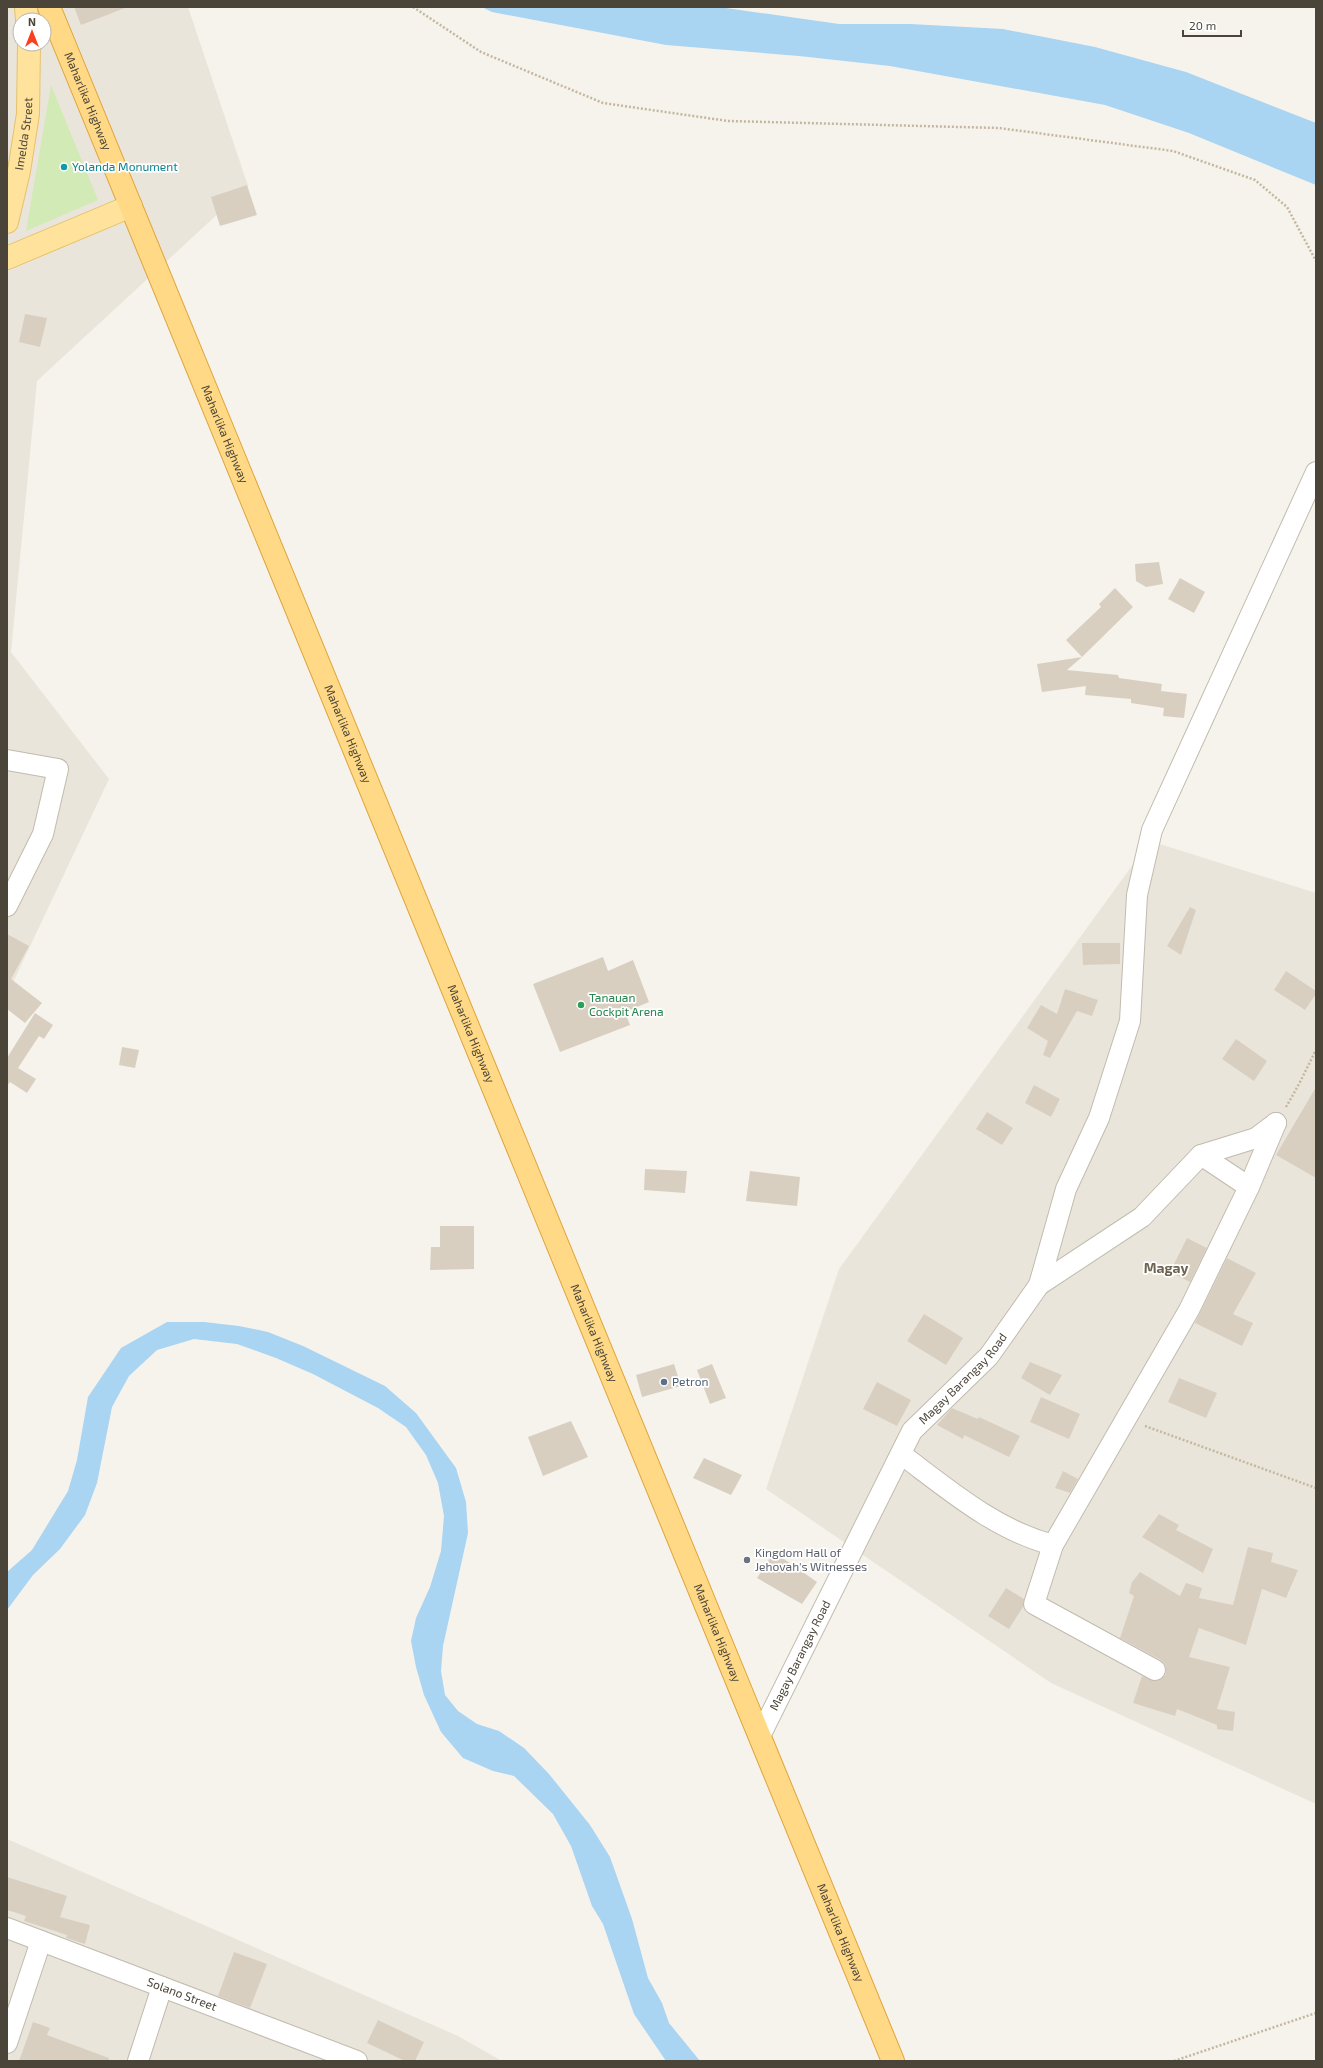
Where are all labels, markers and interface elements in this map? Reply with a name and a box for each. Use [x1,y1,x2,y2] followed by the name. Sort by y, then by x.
[12,12,52,52] north arrow
[1183,12,1241,38] scale bar
[28,15,36,28] text: N
[1189,18,1216,32] text: 20 m
[62,50,115,153] street label: Maharlika Highway
[11,97,34,171] street label: Imelda Street
[72,159,178,173] place label: Yolanda Monument
[59,162,69,172] marker: Yolanda Monument
[199,383,252,486] street label: Maharlika Highway
[322,682,375,785] street label: Maharlika Highway
[445,982,498,1085] street label: Maharlika Highway
[589,990,664,1018] place label: Tanauan Cockpit Arena
[576,1000,586,1010] marker: Tanauan Cockpit Arena
[1144,1259,1188,1276] district label: Magay
[569,1282,622,1385] street label: Maharlika Highway
[915,1330,1009,1427] street label: Magay Barangay Road
[672,1374,708,1388] place label: Petron
[659,1377,669,1387] marker: Petron
[755,1545,867,1573] place label: Kingdom Hall of Jehovah's Witnesses
[742,1555,752,1565] marker: Kingdom Hall of Jehovah's Witnesses
[692,1581,745,1685] street label: Maharlika Highway
[766,1598,833,1712] street label: Magay Barangay Road
[815,1881,868,1984] street label: Maharlika Highway
[145,1974,219,2013] street label: Solano Street

